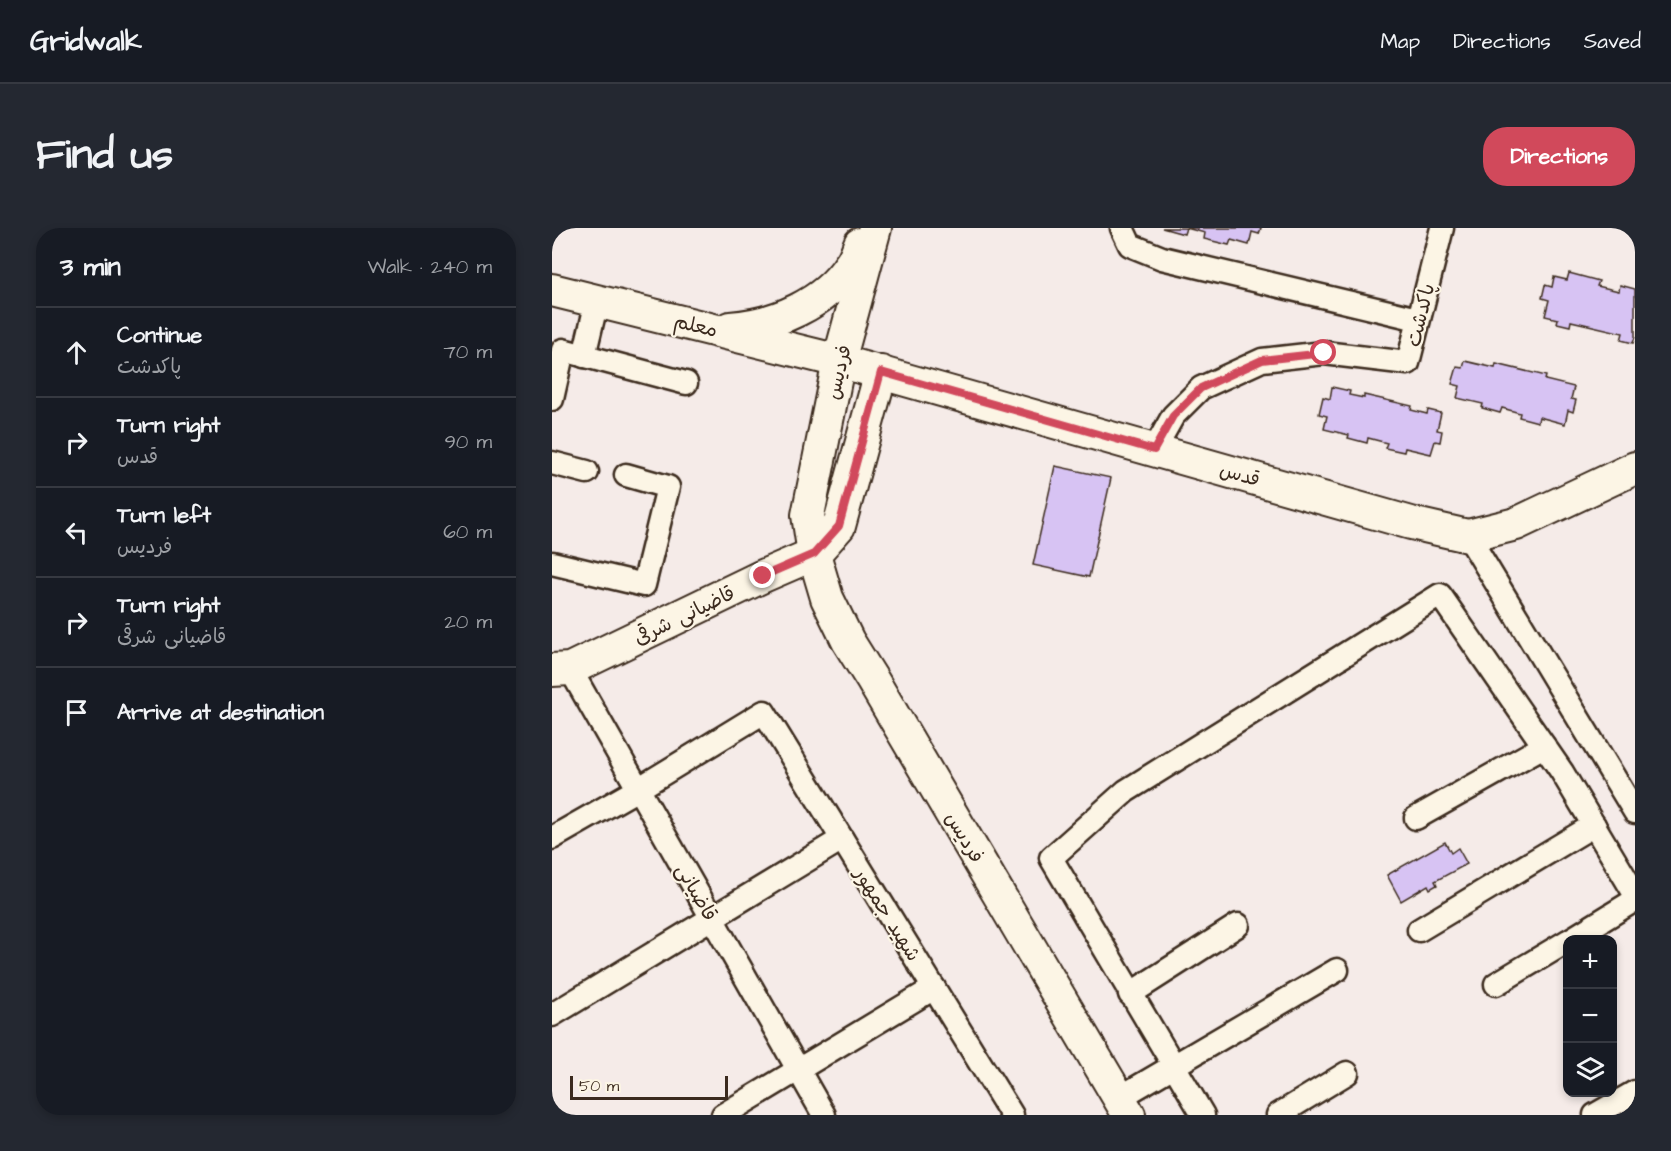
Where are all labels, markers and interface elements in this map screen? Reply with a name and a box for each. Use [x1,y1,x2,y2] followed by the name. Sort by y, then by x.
[30,22,142,61] text: Gridwalk
[1380,27,1420,56] text: Map
[1453,27,1551,56] text: Directions
[1584,27,1641,56] text: Saved
[36,127,173,185] text: Find us
[1483,127,1635,186] button: Directions
[60,249,121,285] text: 3 min
[368,253,492,281] text: Walk · 240 m
[1400,281,1442,350] street label: پاکدشت
[671,307,720,345] street label: معلم
[117,320,202,351] text: Continue
[60,336,93,369] icon: ahead
[444,338,492,366] text: 70 m
[1310,339,1336,365] route start
[819,342,859,402] street label: فردیس
[117,353,181,381] text: پاکدشت
[117,410,220,441] text: Turn right
[60,426,93,459] icon: right
[444,428,492,456] text: 90 m
[117,443,158,471] text: قدس
[1216,456,1263,494] street label: قدس
[117,500,211,531] text: Turn left
[60,516,93,549] icon: left
[443,518,492,546] text: 60 m
[117,533,172,561] text: فردیس
[749,562,775,588] route end
[629,579,740,652] street label: قاضیانی شرقی
[117,590,220,621] text: Turn right
[60,606,93,639] icon: right
[444,608,492,636] text: 20 m
[117,623,226,651] text: قاضیانی شرقی
[60,696,93,729] icon: arrive
[117,697,324,728] text: Arrive at destination
[938,807,990,868] street label: فردیس
[668,859,724,926] street label: قاضیانی
[846,861,927,967] street label: شهید جمهور
[1563,935,1617,1097] map controls
[1563,935,1617,989] button: +
[1563,989,1617,1043] button: −
[1563,1043,1617,1097] button: layers
[570,1073,728,1100] scale bar
[579,1075,619,1097] text: 50 m

